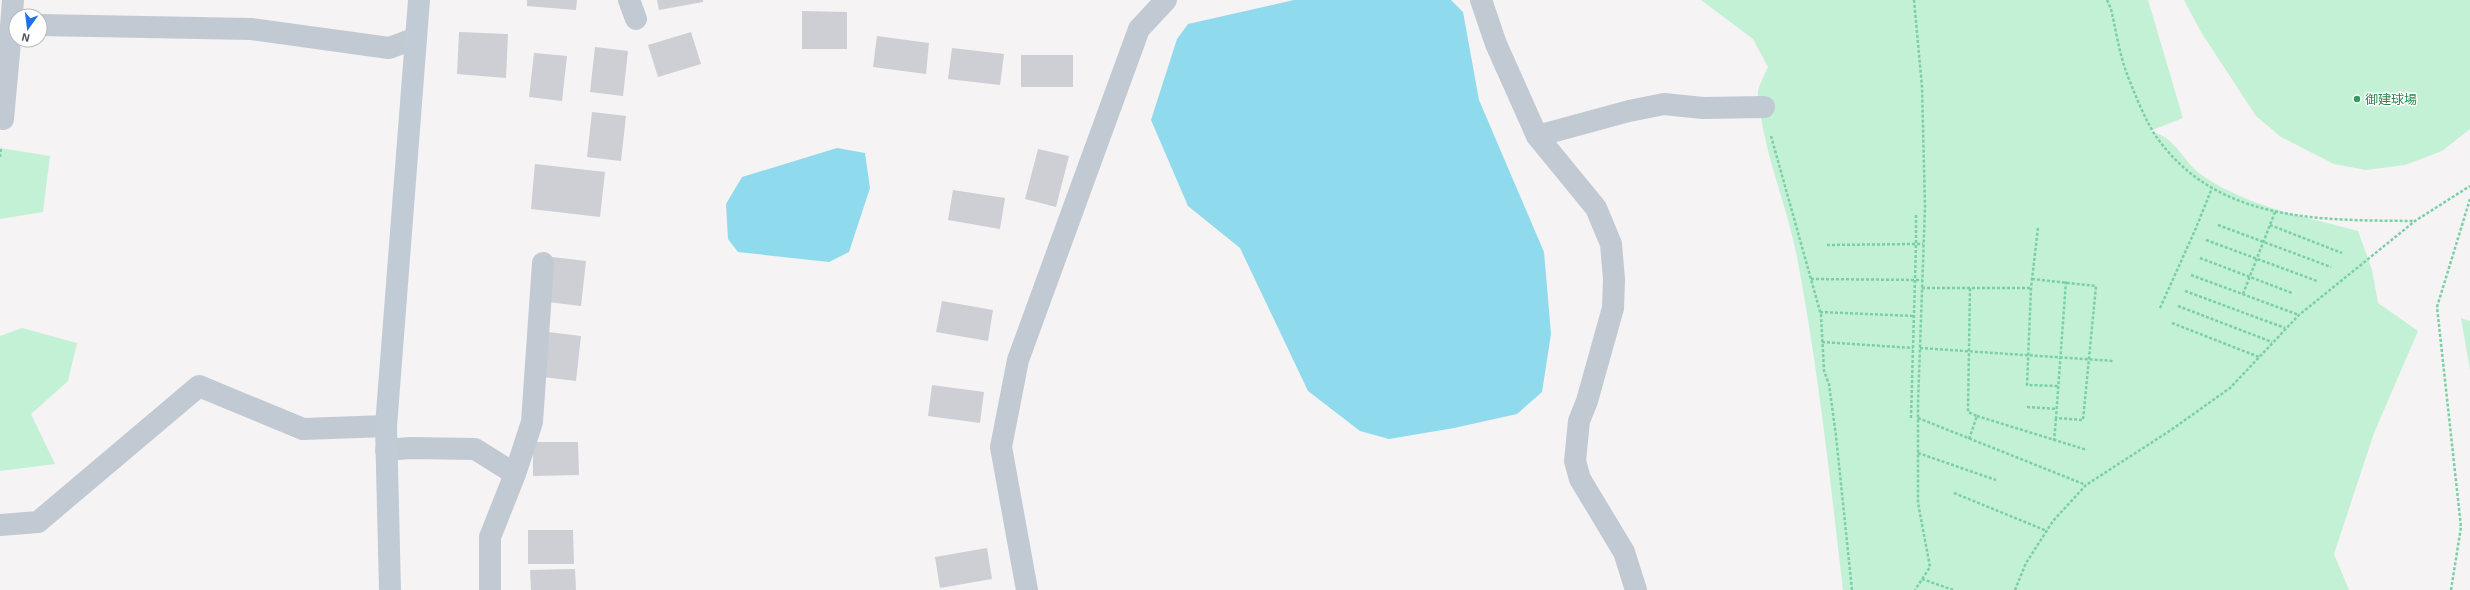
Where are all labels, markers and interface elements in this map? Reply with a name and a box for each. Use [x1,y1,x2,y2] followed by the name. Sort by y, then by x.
[8,8,48,48] north arrow
[20,31,31,45] text: N
[2365,91,2417,107] place label: 御建球場
[2352,94,2362,104] marker: 御建球場

